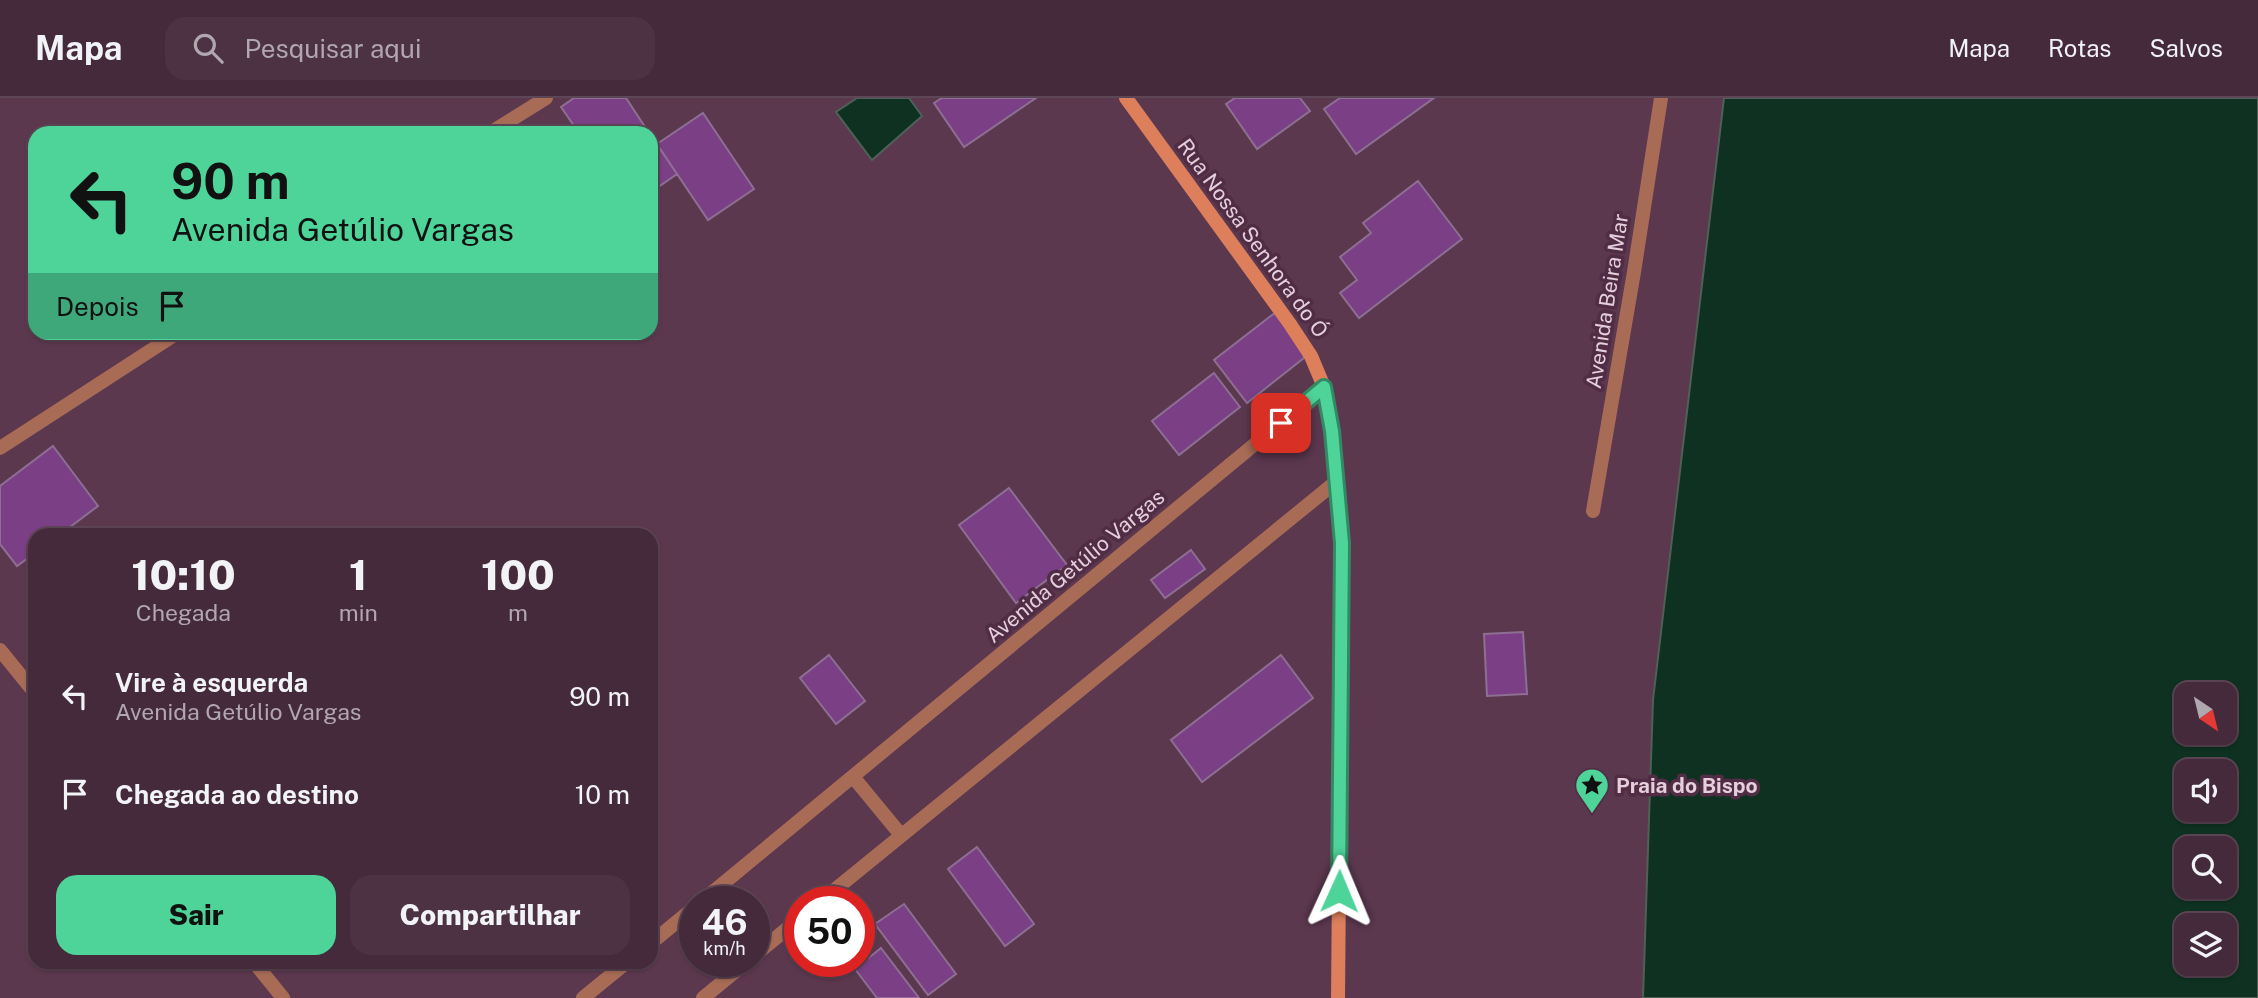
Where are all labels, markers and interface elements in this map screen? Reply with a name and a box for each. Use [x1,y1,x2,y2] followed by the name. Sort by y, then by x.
[165,17,655,80] search box
[35,29,123,67] text: Mapa
[189,29,227,67] icon: search
[245,33,421,64] text: Pesquisar aqui
[1948,34,2010,62] text: Mapa
[2048,34,2111,62] text: Rotas
[2149,34,2223,62] text: Salvos
[1172,134,1334,342] street label: Rua Nossa Senhora do Ó
[171,152,290,210] text: 90 m
[56,154,147,245] icon: left
[171,211,514,248] text: Avenida Getúlio Vargas
[1581,212,1633,390] street label: Avenida Beira Mar
[153,287,191,325] icon: arrive
[56,291,139,322] text: Depois
[1251,393,1311,453] pin
[1262,404,1300,442] icon: arrive
[981,484,1169,648] street label: Avenida Getúlio Vargas
[131,550,236,599] text: 10:10
[349,550,368,599] text: 1
[481,550,555,599] text: 100
[136,599,231,626] text: Chegada
[339,599,378,626] text: min
[508,599,528,626] text: m
[115,667,308,698] text: Vire à esquerda
[56,677,94,715] icon: left
[569,681,630,712] text: 90 m
[2174,682,2236,746] north arrow
[2174,682,2237,976] map controls
[115,698,362,725] text: Avenida Getúlio Vargas
[2174,759,2237,822] button: sound
[1573,766,1611,815] place icon: Praia do Bispo
[1616,773,1758,798] place label: Praia do Bispo
[56,775,94,813] icon: arrive
[115,779,359,810] text: Chegada ao destino
[575,779,630,810] text: 10 m
[2174,836,2237,899] button: search
[1302,854,1376,928] position arrow
[56,875,336,955] button: Sair
[350,875,630,955] button: Compartilhar
[784,886,875,977] speed limit sign: 50
[701,902,748,943] text: 46
[2174,913,2237,976] button: layers
[703,938,746,959] text: km/h

